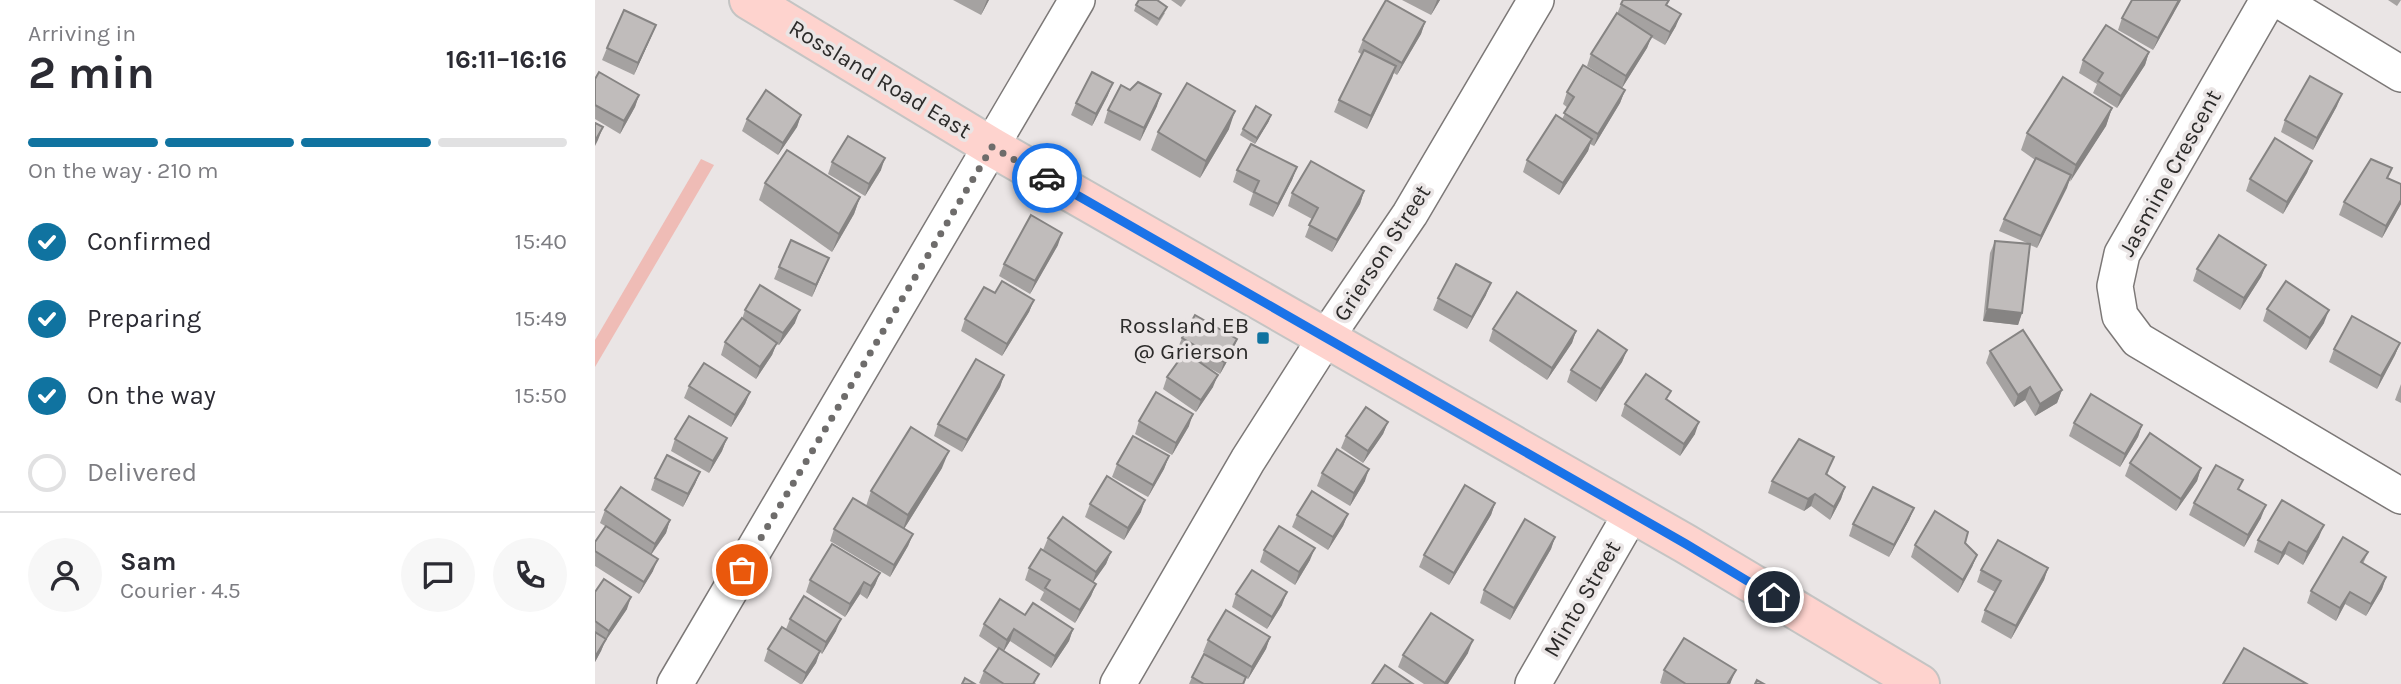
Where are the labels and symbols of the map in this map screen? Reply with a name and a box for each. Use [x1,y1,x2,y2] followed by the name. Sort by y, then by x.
[784,14,976,144] street label: Rossland Road East
[2113,85,2227,261] street label: Jasmine Crescent
[1012,143,1082,213] courier
[1328,179,1436,326] street label: Grierson Street
[1119,312,1249,365] place label: Rossland EB @ Grierson
[1255,330,1271,346] marker: Rossland EB @ Grierson
[1538,536,1626,662] street label: Minto Street
[712,540,772,600] pin
[1744,567,1804,627] pin

